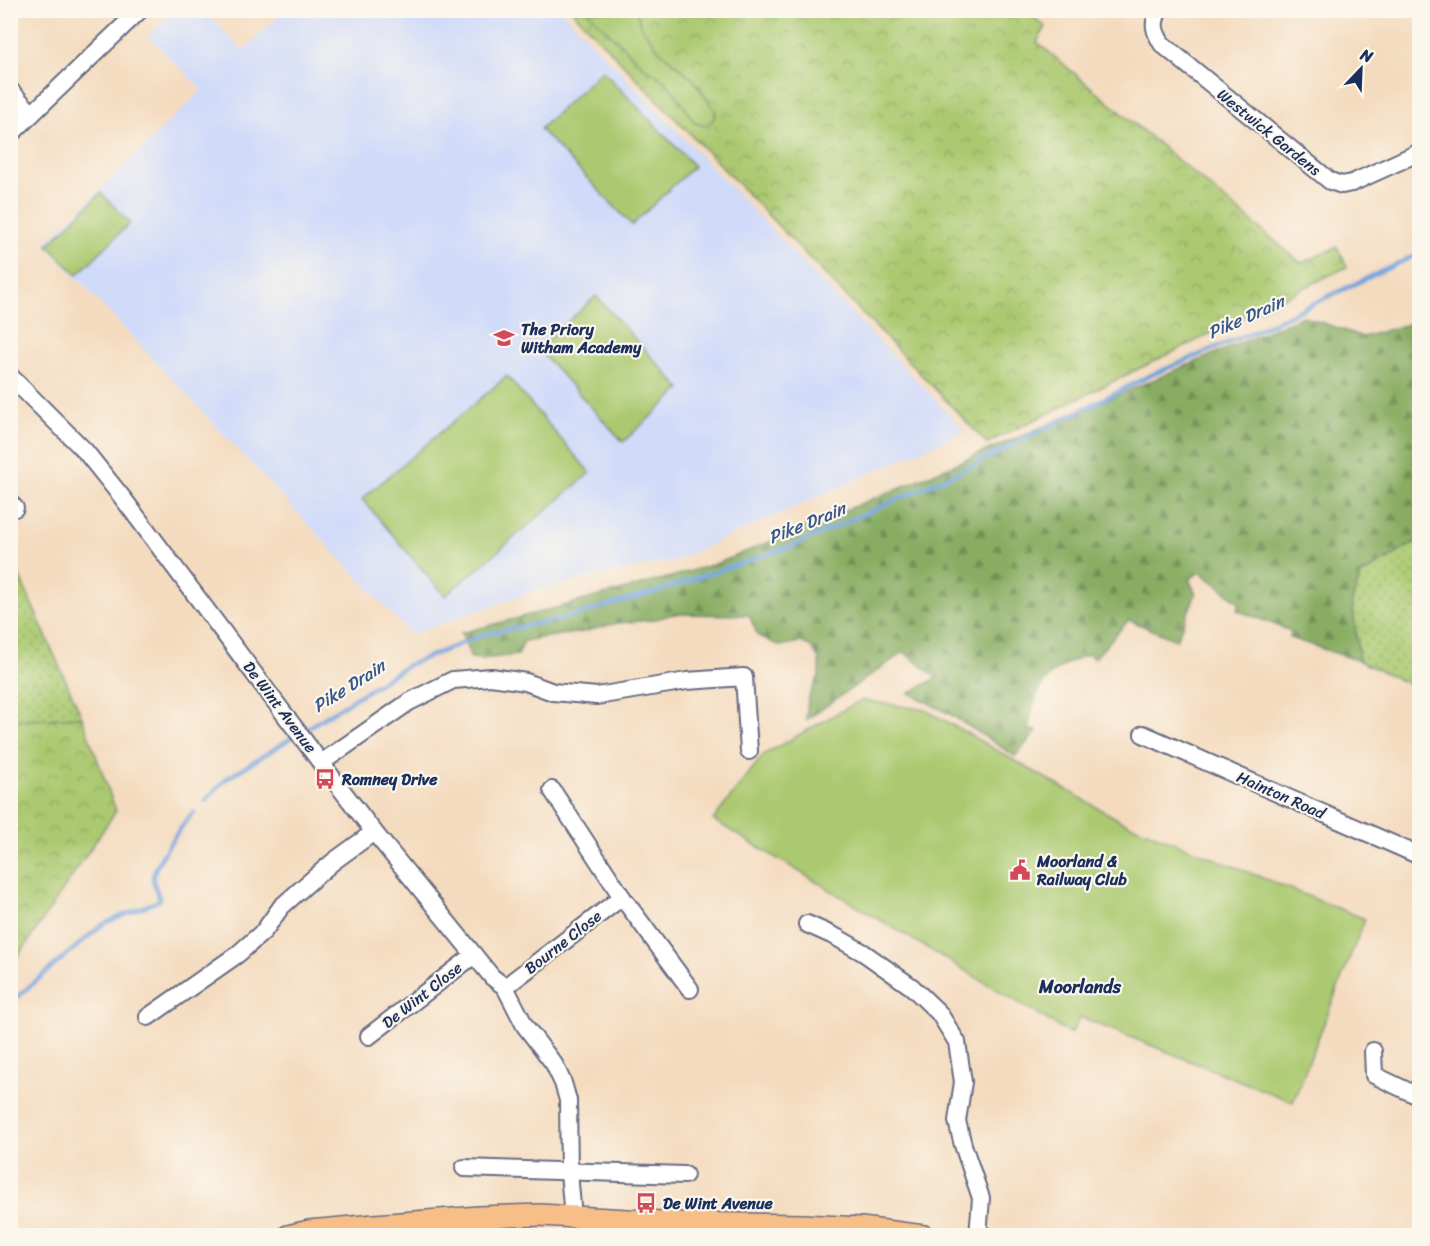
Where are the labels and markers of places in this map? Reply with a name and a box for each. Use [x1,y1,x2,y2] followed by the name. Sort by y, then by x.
[521,315,642,362] place label: The Priory Witham Academy
[492,326,516,350] school or university icon: The Priory Witham Academy
[341,765,438,794] place label: Romney Drive
[313,767,337,791] bus stop icon: Romney Drive
[1036,847,1127,894] place label: Moorland & Railway Club
[1008,858,1032,882] public building icon: Moorland & Railway Club
[663,1189,774,1218] place label: De Wint Avenue
[634,1191,658,1215] bus stop icon: De Wint Avenue

